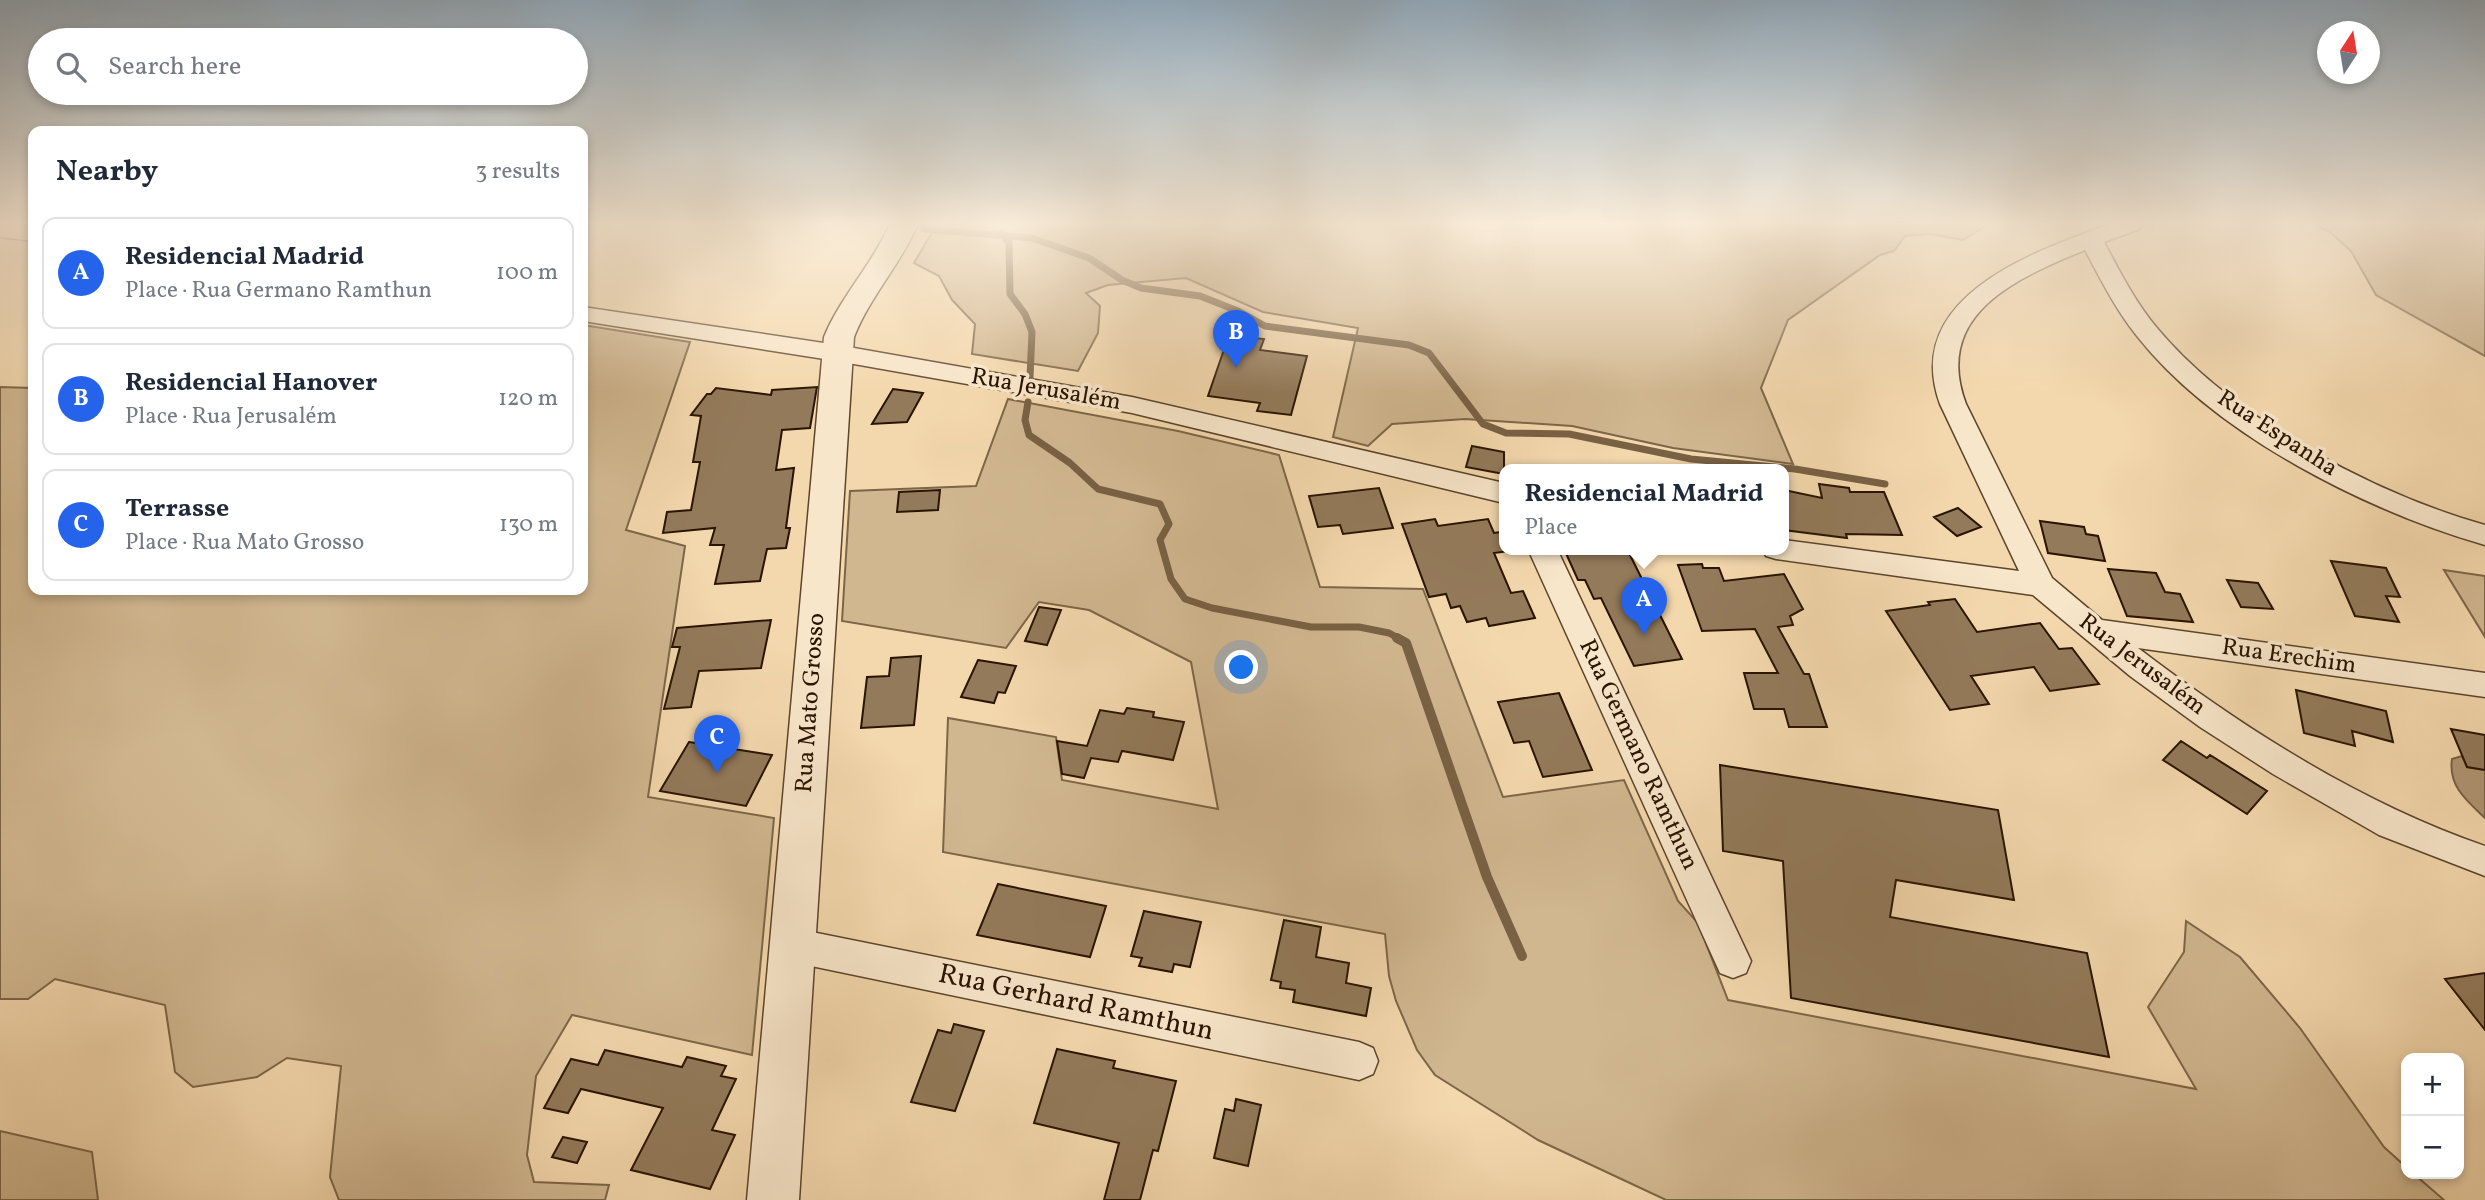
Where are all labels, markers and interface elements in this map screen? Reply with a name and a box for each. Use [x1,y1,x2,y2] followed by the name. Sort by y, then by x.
[2317,21,2380,84] north arrow
[28,28,588,105] search box
[52,48,90,86] icon: search
[108,49,241,85] text: Search here
[56,151,158,193] text: Nearby
[475,156,560,188] text: 3 results
[125,239,364,275] text: Residencial Madrid
[73,257,89,289] text: A
[496,257,558,289] text: 100 m
[125,275,432,307] text: Place · Rua Germano Ramthun
[1213,310,1259,368] pin: B
[968,360,1124,420] street label: Rua Jerusalém
[125,365,377,401] text: Residencial Hanover
[2210,382,2344,486] street label: Rua Espanha
[73,383,89,415] text: B
[498,383,558,415] text: 120 m
[125,401,337,433] text: Place · Rua Jerusalém
[1499,464,1789,555] popup
[1524,476,1764,512] text: Residencial Madrid
[125,491,229,527] text: Terrasse
[74,509,88,541] text: C
[499,509,558,541] text: 130 m
[1524,512,1577,544] text: Place
[125,527,364,559] text: Place · Rua Mato Grosso
[1621,577,1667,635] pin: A
[2071,606,2213,724] street label: Rua Jerusalém
[788,612,834,794] street label: Rua Mato Grosso
[2220,631,2358,683] street label: Rua Erechim
[1570,634,1706,876] street label: Rua Germano Ramthun
[1224,650,1258,684] your location
[694,715,740,773] pin: C
[935,955,1217,1051] street label: Rua Gerhard Ramthun
[2401,1053,2464,1179] map controls
[2401,1053,2464,1116] button: +
[2401,1116,2464,1179] button: −

